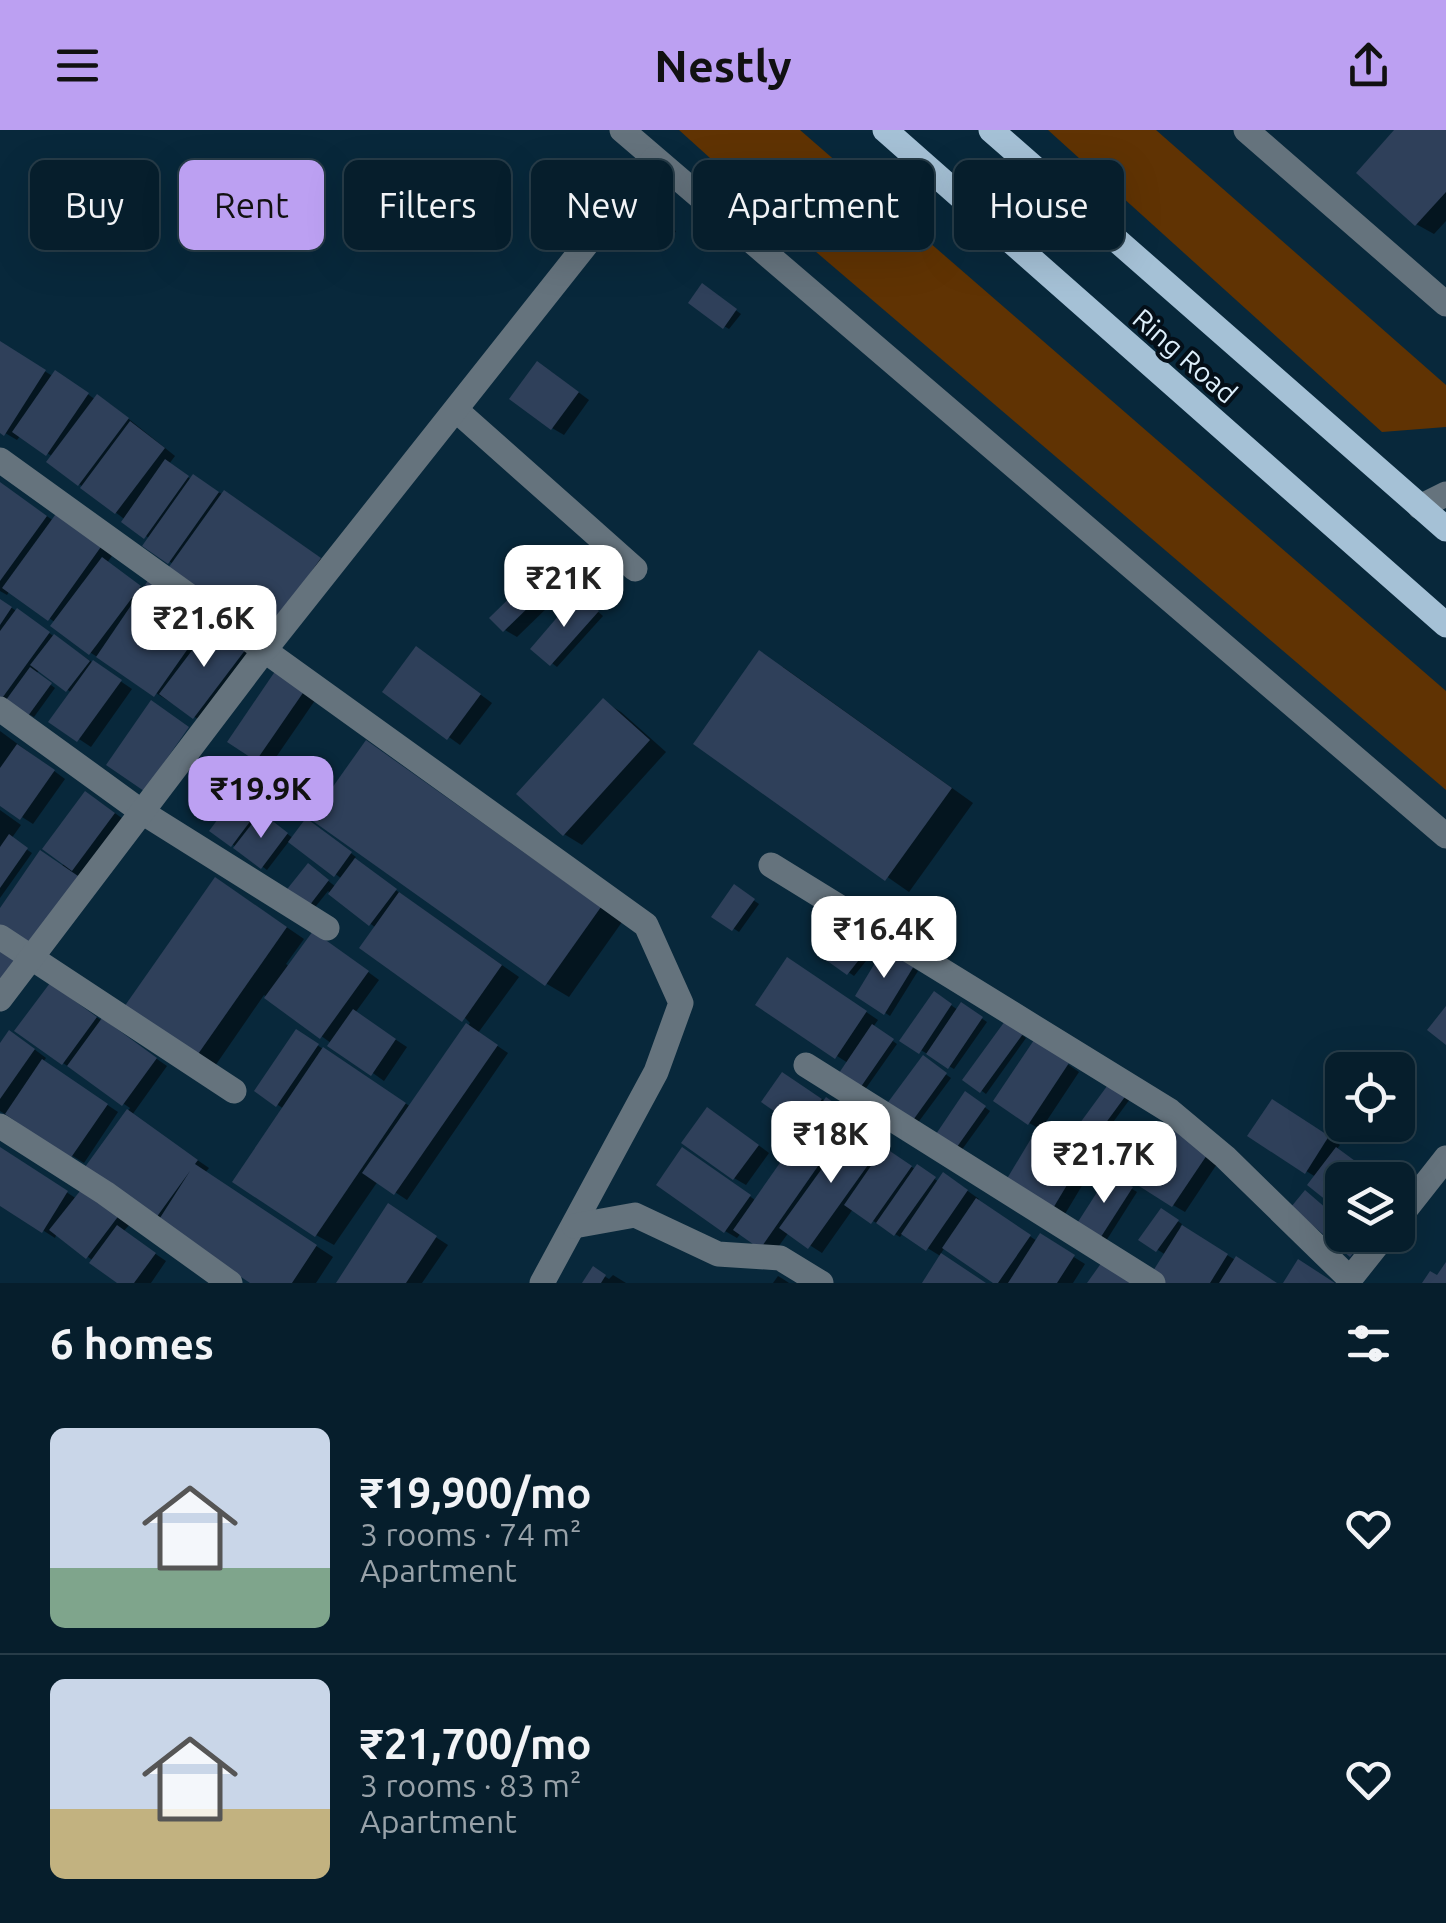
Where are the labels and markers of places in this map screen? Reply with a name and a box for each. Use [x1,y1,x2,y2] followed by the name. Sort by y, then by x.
[505,545,623,630] pin: ₹21K
[123,585,285,670] pin: ₹21.6K
[180,756,342,841] pin: ₹19.9K
[803,896,965,981] pin: ₹16.4K
[772,1101,890,1186] pin: ₹18K
[1023,1121,1185,1206] pin: ₹21.7K

